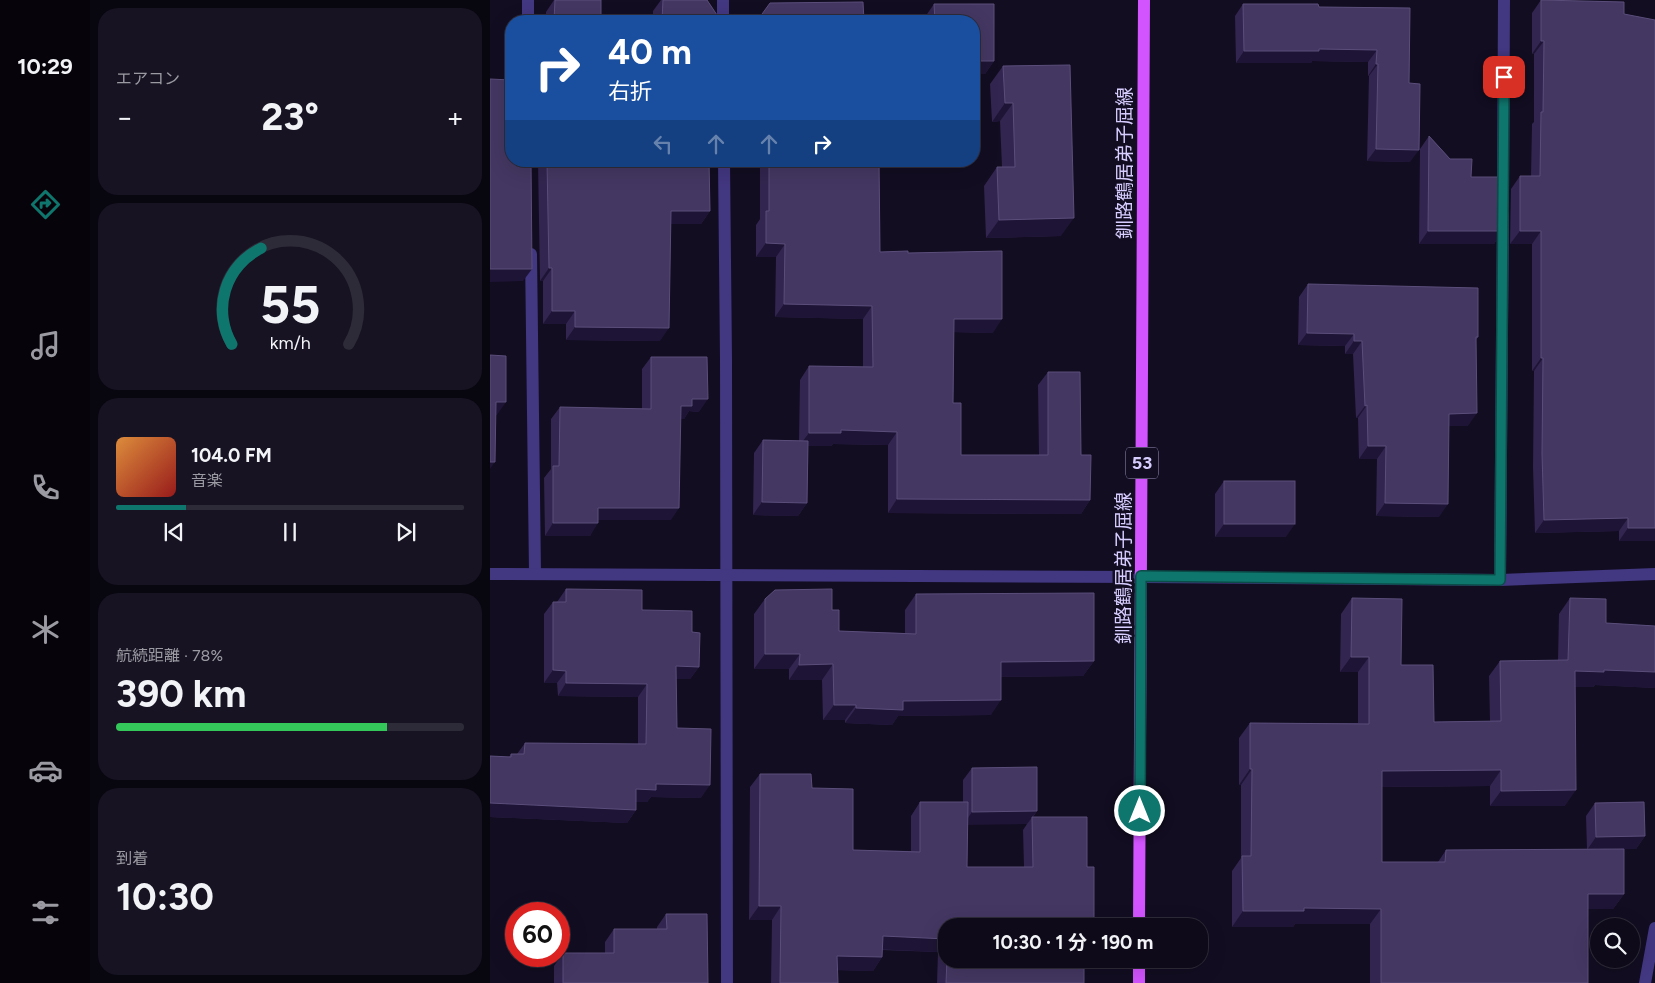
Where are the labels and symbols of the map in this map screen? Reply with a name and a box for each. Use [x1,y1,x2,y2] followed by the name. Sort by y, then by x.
[1483,56,1525,98] pin
[1113,87,1136,239] street label: 釧路鶴居弟子屈線
[1126,448,1158,478] road number: 53
[1112,492,1135,644] street label: 釧路鶴居弟子屈線
[1113,784,1165,836] position arrow
[505,902,570,967] speed limit sign: 60

